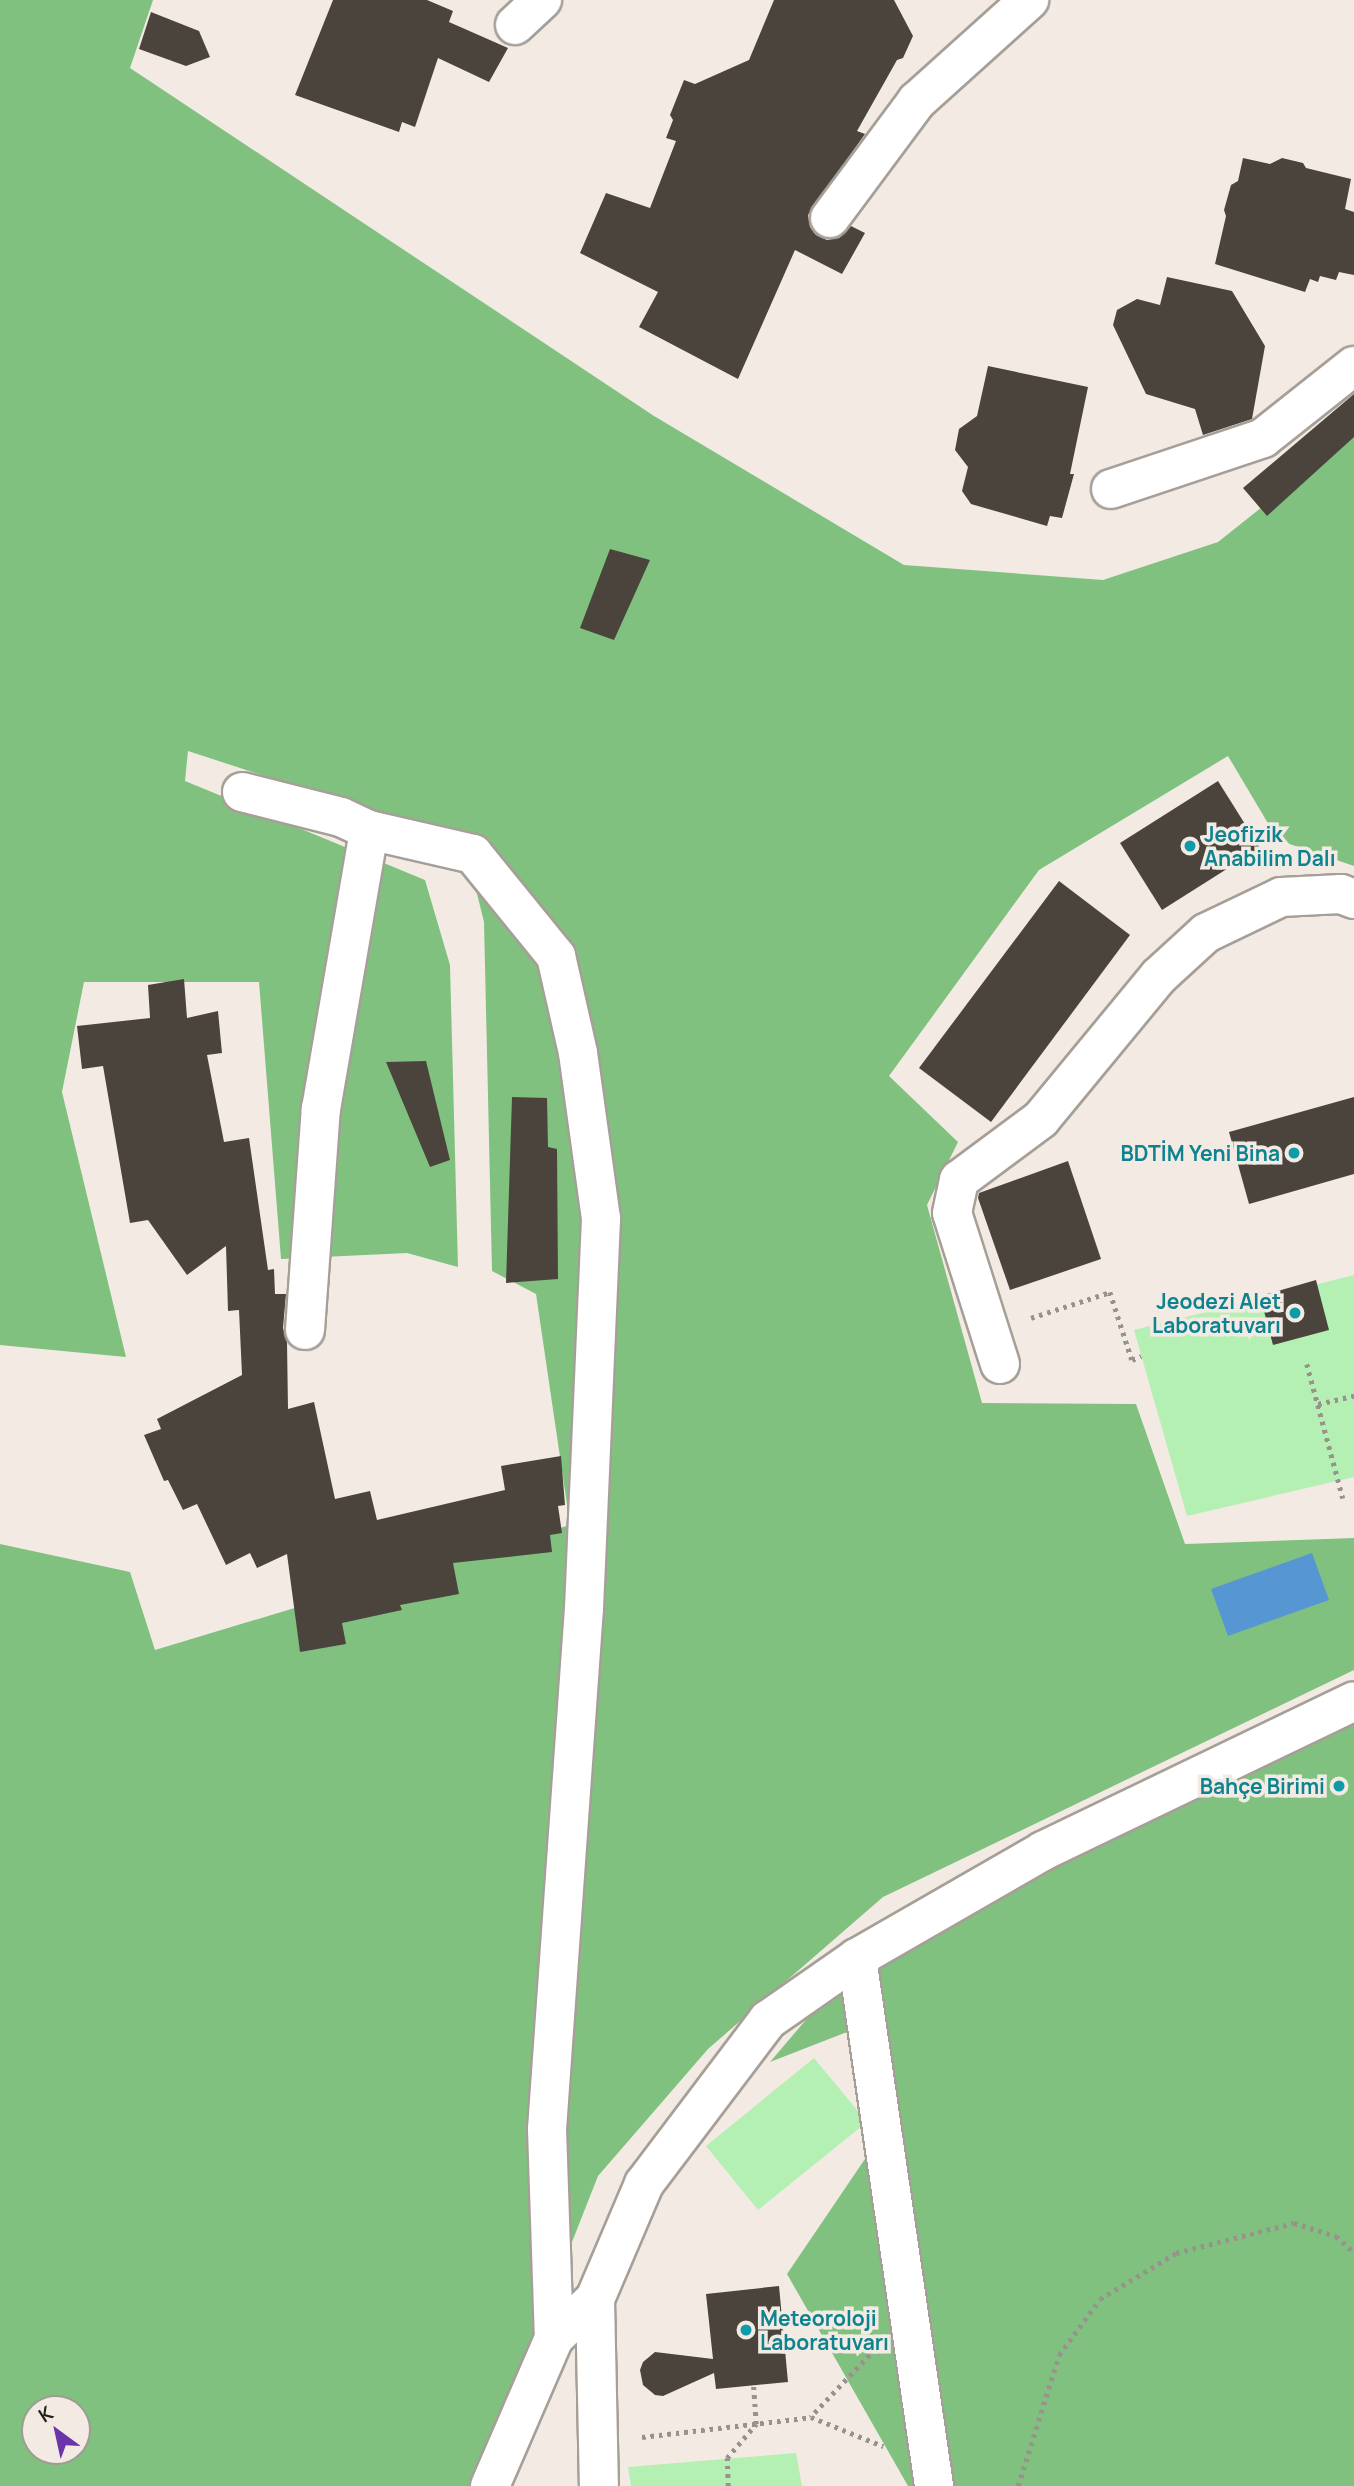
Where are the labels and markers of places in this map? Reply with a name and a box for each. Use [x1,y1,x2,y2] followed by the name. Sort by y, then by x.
[1204,821,1336,871] place label: Jeofizik Anabilim Dalı
[1182,838,1198,854] marker: Jeofizik Anabilim Dalı
[1121,1140,1280,1166] place label: BDTİM Yeni Bina
[1286,1145,1302,1161] marker: BDTİM Yeni Bina
[1152,1288,1281,1338] place label: Jeodezi Alet Laboratuvarı
[1287,1305,1303,1321] marker: Jeodezi Alet Laboratuvarı
[1200,1773,1325,1799] place label: Bahçe Birimi
[1331,1778,1347,1794] marker: Bahçe Birimi
[760,2305,889,2355] place label: Meteoroloji Laboratuvarı
[738,2322,754,2338] marker: Meteoroloji Laboratuvarı

